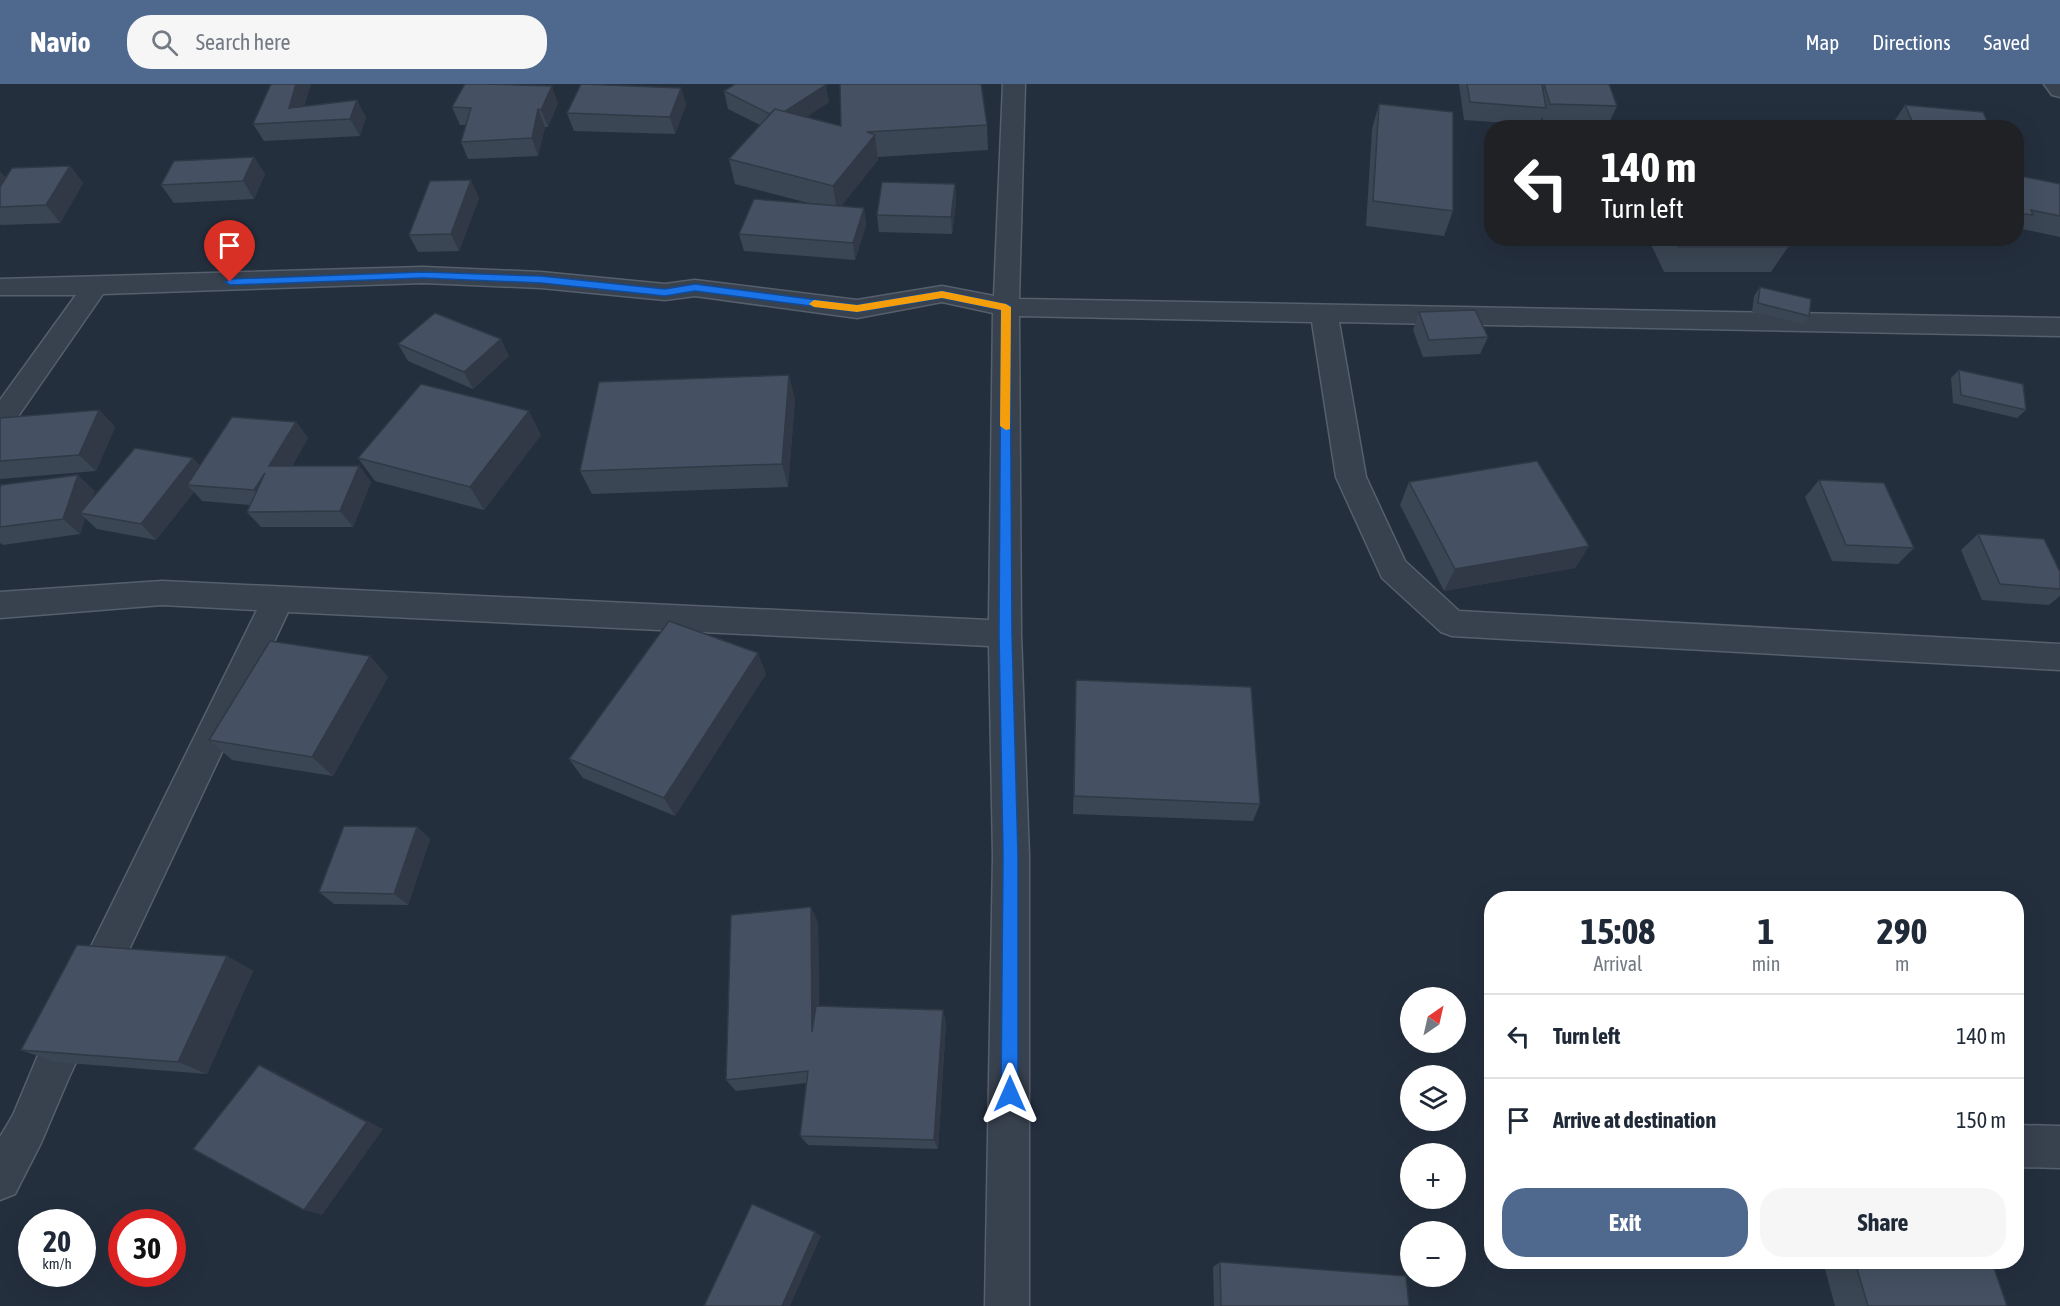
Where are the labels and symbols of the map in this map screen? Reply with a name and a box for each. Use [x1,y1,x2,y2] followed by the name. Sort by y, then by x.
[204,220,255,282] pin
[1400,987,1466,1053] north arrow
[978,1062,1042,1126] position arrow
[108,1209,186,1287] speed limit sign: 30

